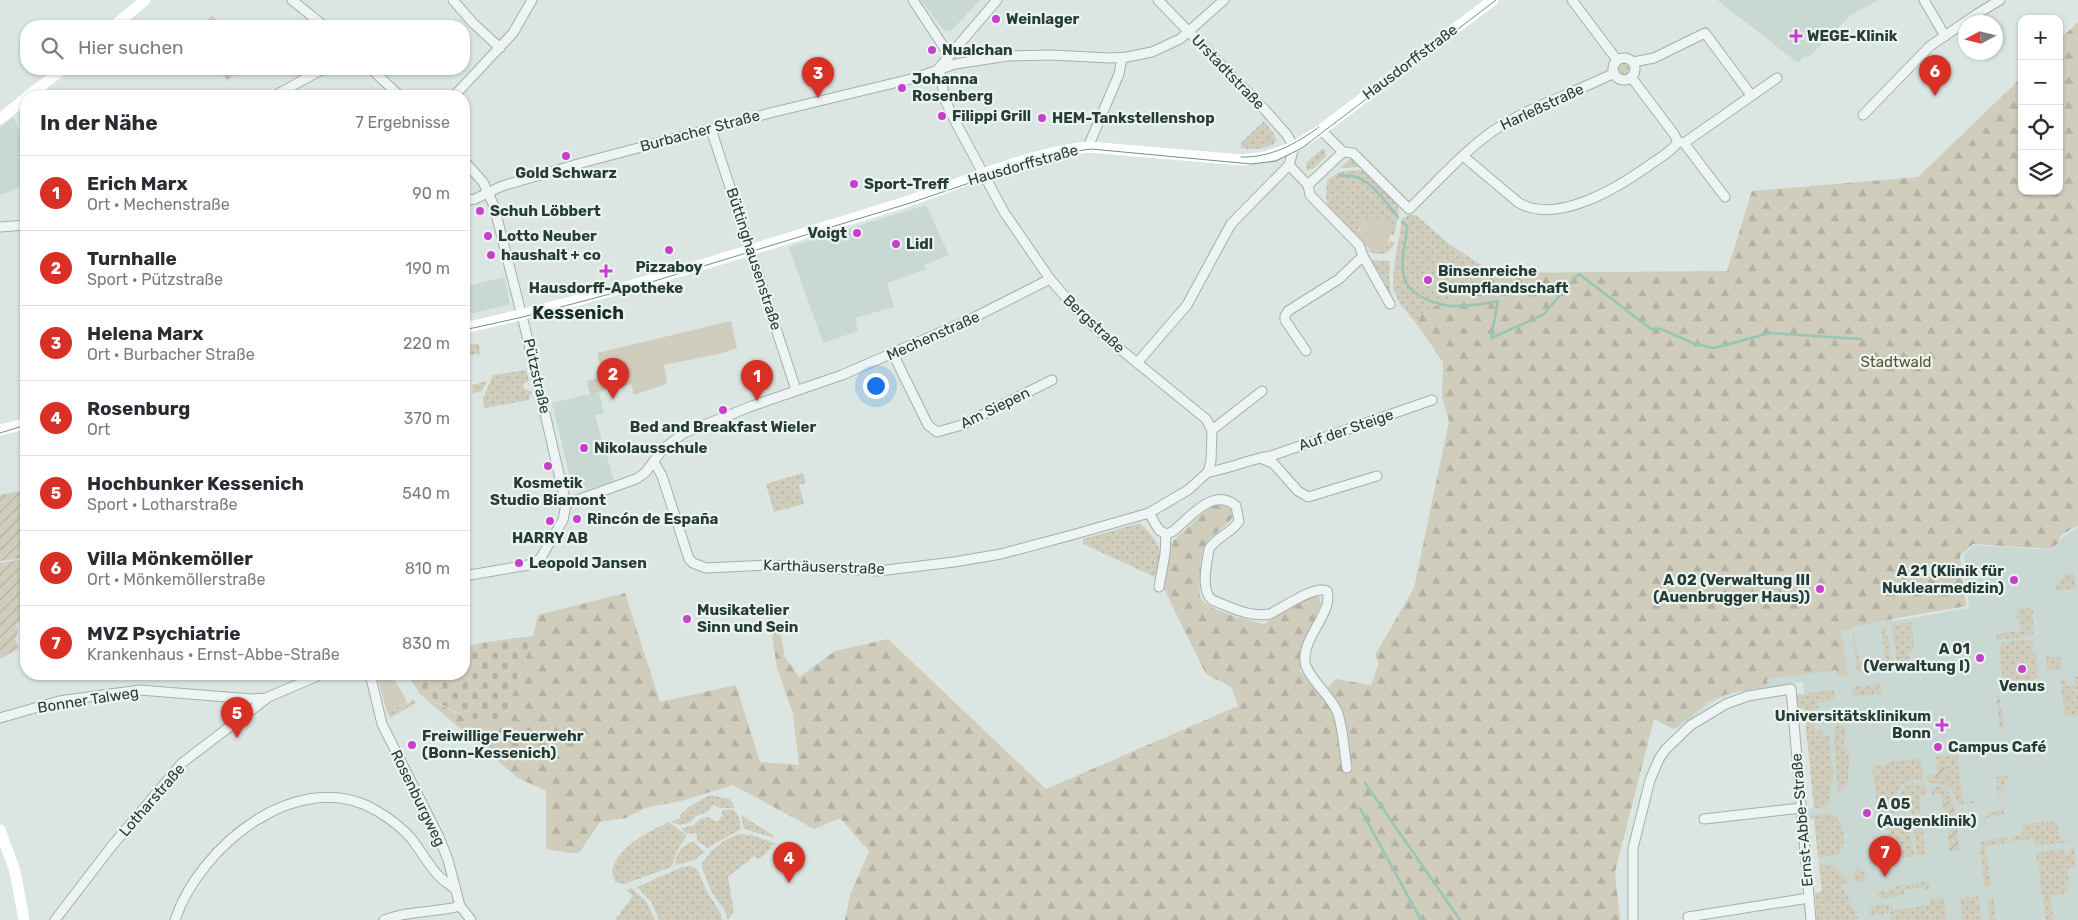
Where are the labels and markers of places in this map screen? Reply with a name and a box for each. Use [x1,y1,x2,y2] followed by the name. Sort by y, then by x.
[1006,10,1080,28] place label: Weinlager
[990,13,1002,25] marker: Weinlager
[1807,27,1898,45] place label: WEGE-Klinik
[1789,29,1803,43] marker: WEGE-Klinik
[942,41,1013,59] place label: Nualchan
[926,44,938,56] marker: Nualchan
[1919,55,1951,96] pin: 6
[802,57,834,98] pin: 3
[912,70,993,105] place label: Johanna Rosenberg
[896,82,908,94] marker: Johanna Rosenberg
[952,107,1031,125] place label: Filippi Grill
[1052,109,1215,127] place label: HEM-Tankstellenshop
[936,110,948,122] marker: Filippi Grill
[1036,112,1048,124] marker: HEM-Tankstellenshop
[560,150,572,162] marker: Gold Schwarz
[515,164,617,182] place label: Gold Schwarz
[864,175,950,193] place label: Sport-Treff
[848,178,860,190] marker: Sport-Treff
[490,202,601,220] place label: Schuh Löbbert
[474,205,486,217] marker: Schuh Löbbert
[807,224,847,242] place label: Voigt
[498,227,597,245] place label: Lotto Neuber
[851,227,863,239] marker: Voigt
[482,230,494,242] marker: Lotto Neuber
[906,235,933,253] place label: Lidl
[890,238,902,250] marker: Lidl
[663,244,675,256] marker: Pizzaboy
[501,246,601,264] place label: haushalt + co
[485,249,497,261] marker: haushalt + co
[635,258,703,276] place label: Pizzaboy
[1438,262,1569,297] place label: Binsenreiche Sumpflandschaft
[600,265,612,277] marker: Hausdorff-Apotheke
[1422,274,1434,286] marker: Binsenreiche Sumpflandschaft
[529,279,683,297] place label: Hausdorff-Apotheke
[597,358,629,399] pin: 2
[741,360,773,401] pin: 1
[717,404,729,416] marker: Bed and Breakfast Wieler
[630,418,816,436] place label: Bed and Breakfast Wieler
[594,439,708,457] place label: Nikolausschule
[578,442,590,454] marker: Nikolausschule
[542,460,554,472] marker: Kosmetik Studio Biamont
[490,474,606,509] place label: Kosmetik Studio Biamont
[587,510,719,528] place label: Rincón de España
[571,513,583,525] marker: Rincón de España
[544,515,556,527] marker: HARRY AB
[512,529,588,547] place label: HARRY AB
[529,554,647,572] place label: Leopold Jansen
[513,557,525,569] marker: Leopold Jansen
[1882,562,2004,597] place label: A 21 (Klinik für Nuklearmedizin)
[1653,571,1810,606] place label: A 02 (Verwaltung III (Auenbrugger Haus))
[2008,574,2020,586] marker: A 21 (Klinik für Nuklearmedizin)
[1814,583,1826,595] marker: A 02 (Verwaltung III (Auenbrugger Haus))
[697,601,798,636] place label: Musikatelier Sinn und Sein
[681,613,693,625] marker: Musikatelier Sinn und Sein
[1863,640,1970,675] place label: A 01 (Verwaltung I)
[1974,652,1986,664] marker: A 01 (Verwaltung I)
[2016,663,2028,675] marker: Venus
[1999,677,2045,695] place label: Venus
[221,697,253,738] pin: 5
[1775,707,1931,742] place label: Universitätsklinikum Bonn
[1935,718,1949,732] marker: Universitätsklinikum Bonn
[422,727,584,762] place label: Freiwillige Feuerwehr (Bonn-Kessenich)
[1948,738,2047,756] place label: Campus Café
[406,739,418,751] marker: Freiwillige Feuerwehr (Bonn-Kessenich)
[1932,741,1944,753] marker: Campus Café
[1877,795,1977,830] place label: A 05 (Augenklinik)
[1861,807,1873,819] marker: A 05 (Augenklinik)
[1869,836,1901,877] pin: 7
[773,842,805,883] pin: 4

